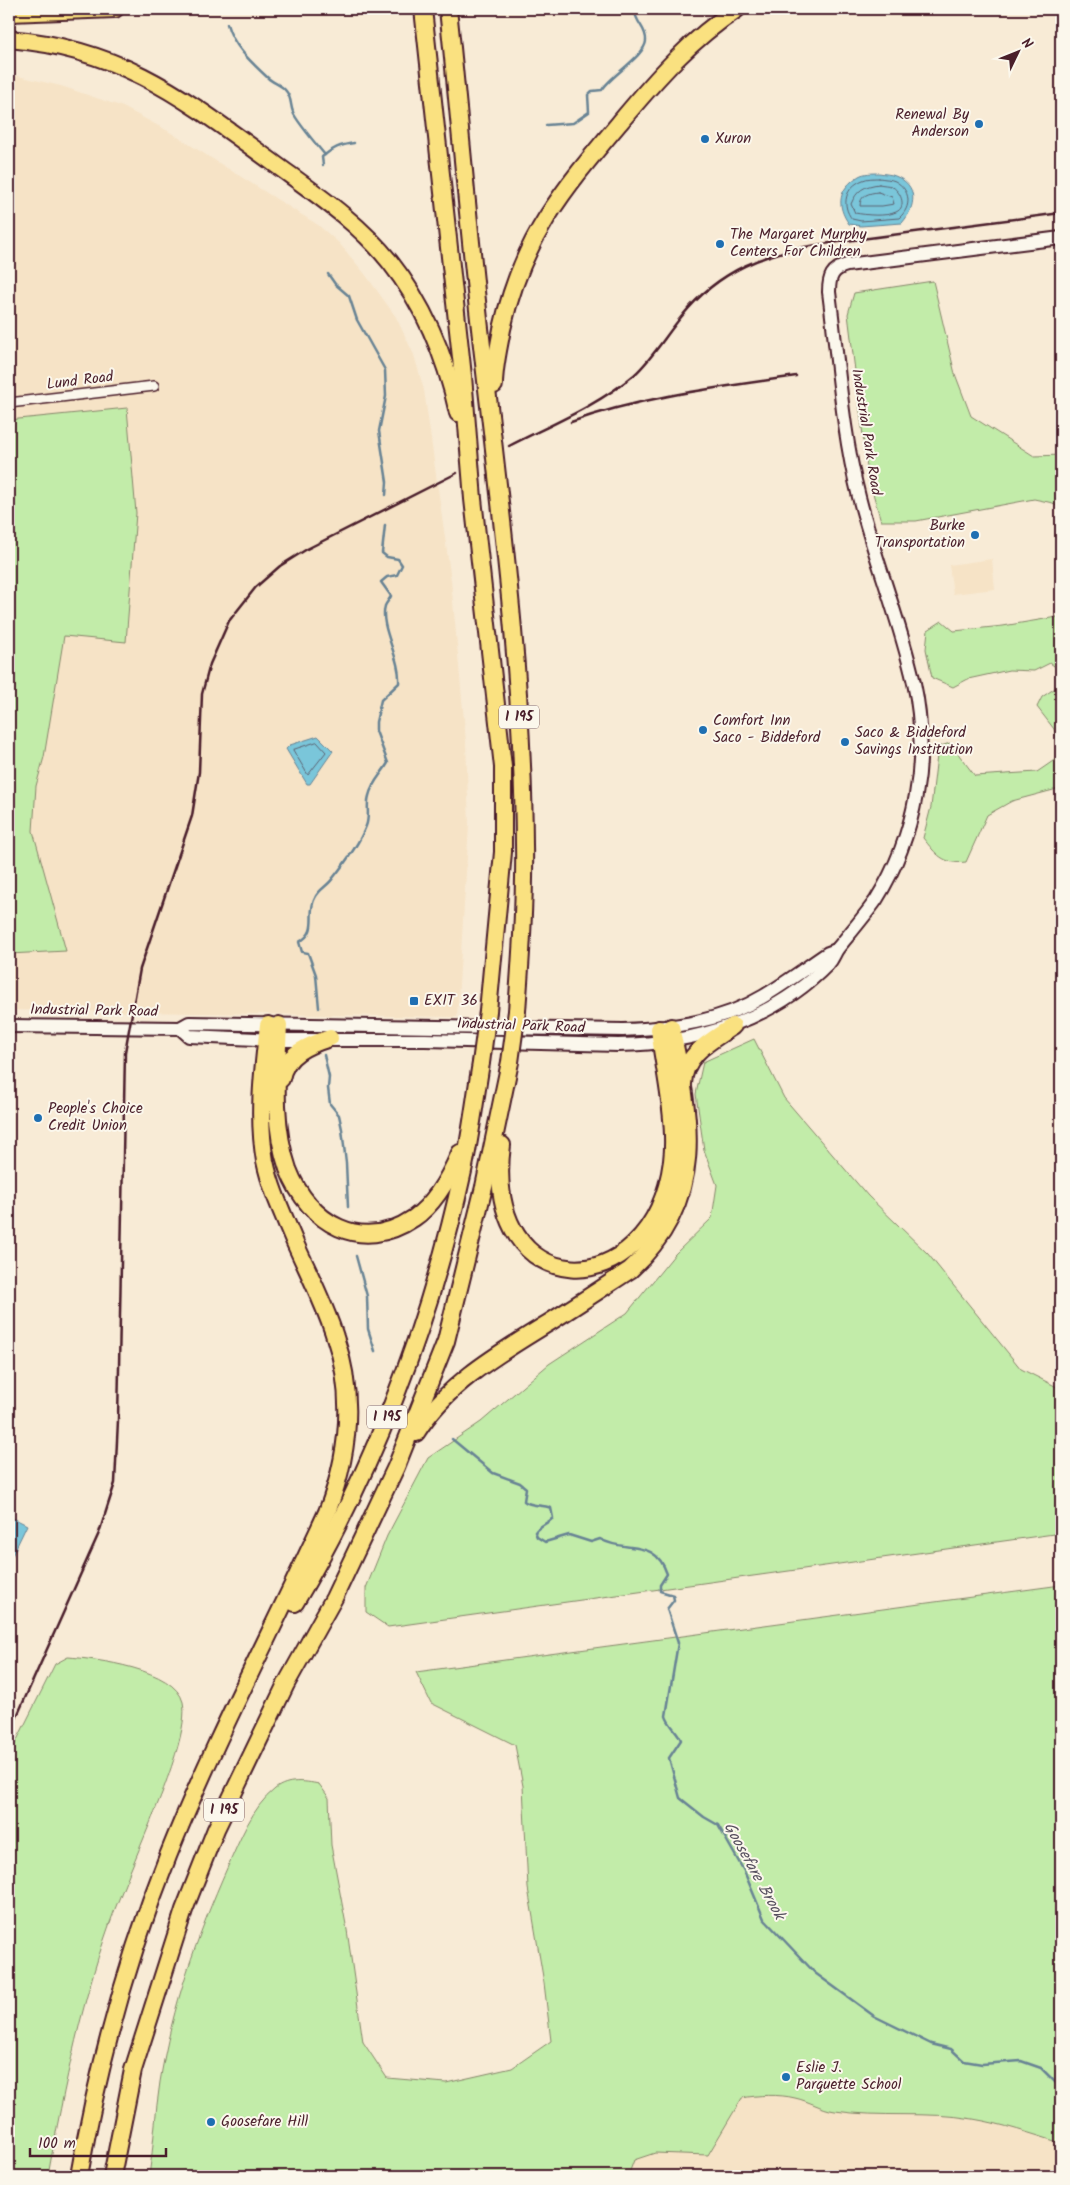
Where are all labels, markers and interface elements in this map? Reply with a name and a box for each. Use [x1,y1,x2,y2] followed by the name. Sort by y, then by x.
[992,28,1042,78] north arrow
[1016,33,1038,55] text: N
[895,103,970,144] place label: Renewal By Anderson
[973,118,985,130] marker: Renewal By Anderson
[715,127,751,151] place label: Xuron
[699,133,711,145] marker: Xuron
[730,223,868,264] place label: The Margaret Murphy Centers For Children
[714,238,726,250] marker: The Margaret Murphy Centers For Children
[45,365,115,397] street label: Lund Road
[844,367,888,498] street label: Industrial Park Road
[875,514,965,555] place label: Burke Transportation
[969,529,981,541] marker: Burke Transportation
[499,706,539,729] road number: I 195
[713,709,821,750] place label: Comfort Inn Saco - Biddeford
[855,721,973,762] place label: Saco & Biddeford Savings Institution
[697,724,709,736] marker: Comfort Inn Saco - Biddeford
[839,736,851,748] marker: Saco & Biddeford Savings Institution
[424,989,478,1013] place label: EXIT 36
[408,995,420,1007] marker: EXIT 36
[30,998,159,1024] street label: Industrial Park Road
[457,1012,586,1040] street label: Industrial Park Road
[48,1097,143,1138] place label: People's Choice Credit Union
[32,1112,44,1124] marker: People's Choice Credit Union
[367,1405,407,1428] road number: I 195
[204,1798,244,1822] road number: I 195
[717,1818,792,1927] water label: Goosefare Brook
[796,2056,902,2097] place label: Eslie J. Parquette School
[780,2071,792,2083] marker: Eslie J. Parquette School
[221,2110,309,2134] place label: Goosefare Hill
[205,2116,217,2128] marker: Goosefare Hill
[30,2125,166,2157] scale bar
[38,2132,76,2156] text: 100 m

